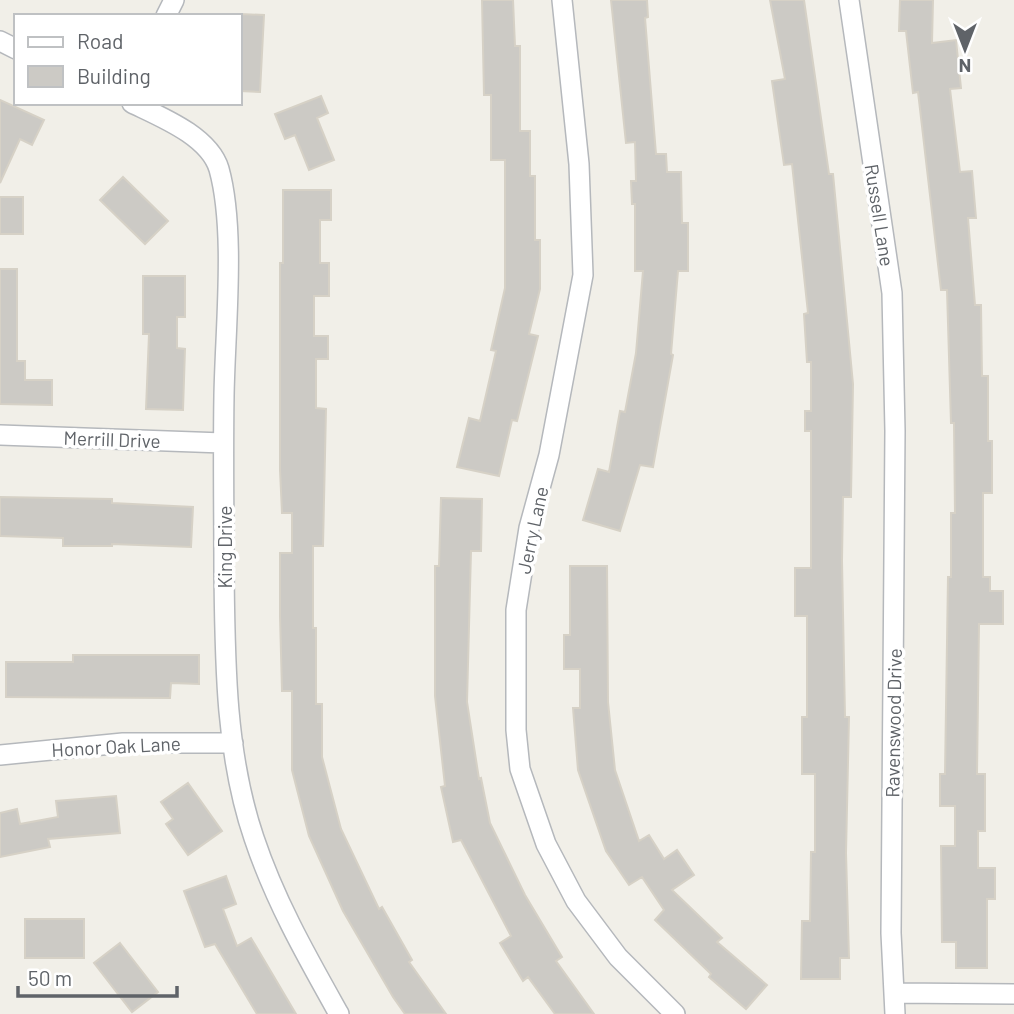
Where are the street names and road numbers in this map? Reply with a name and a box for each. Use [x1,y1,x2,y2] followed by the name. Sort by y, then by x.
[861,162,899,268] street label: Russell Lane
[63,426,161,452] street label: Merrill Drive
[512,484,552,576] street label: Jerry Lane
[213,506,236,589] street label: King Drive
[880,648,906,798] street label: Ravenswood Drive
[51,731,181,761] street label: Honor Oak Lane

